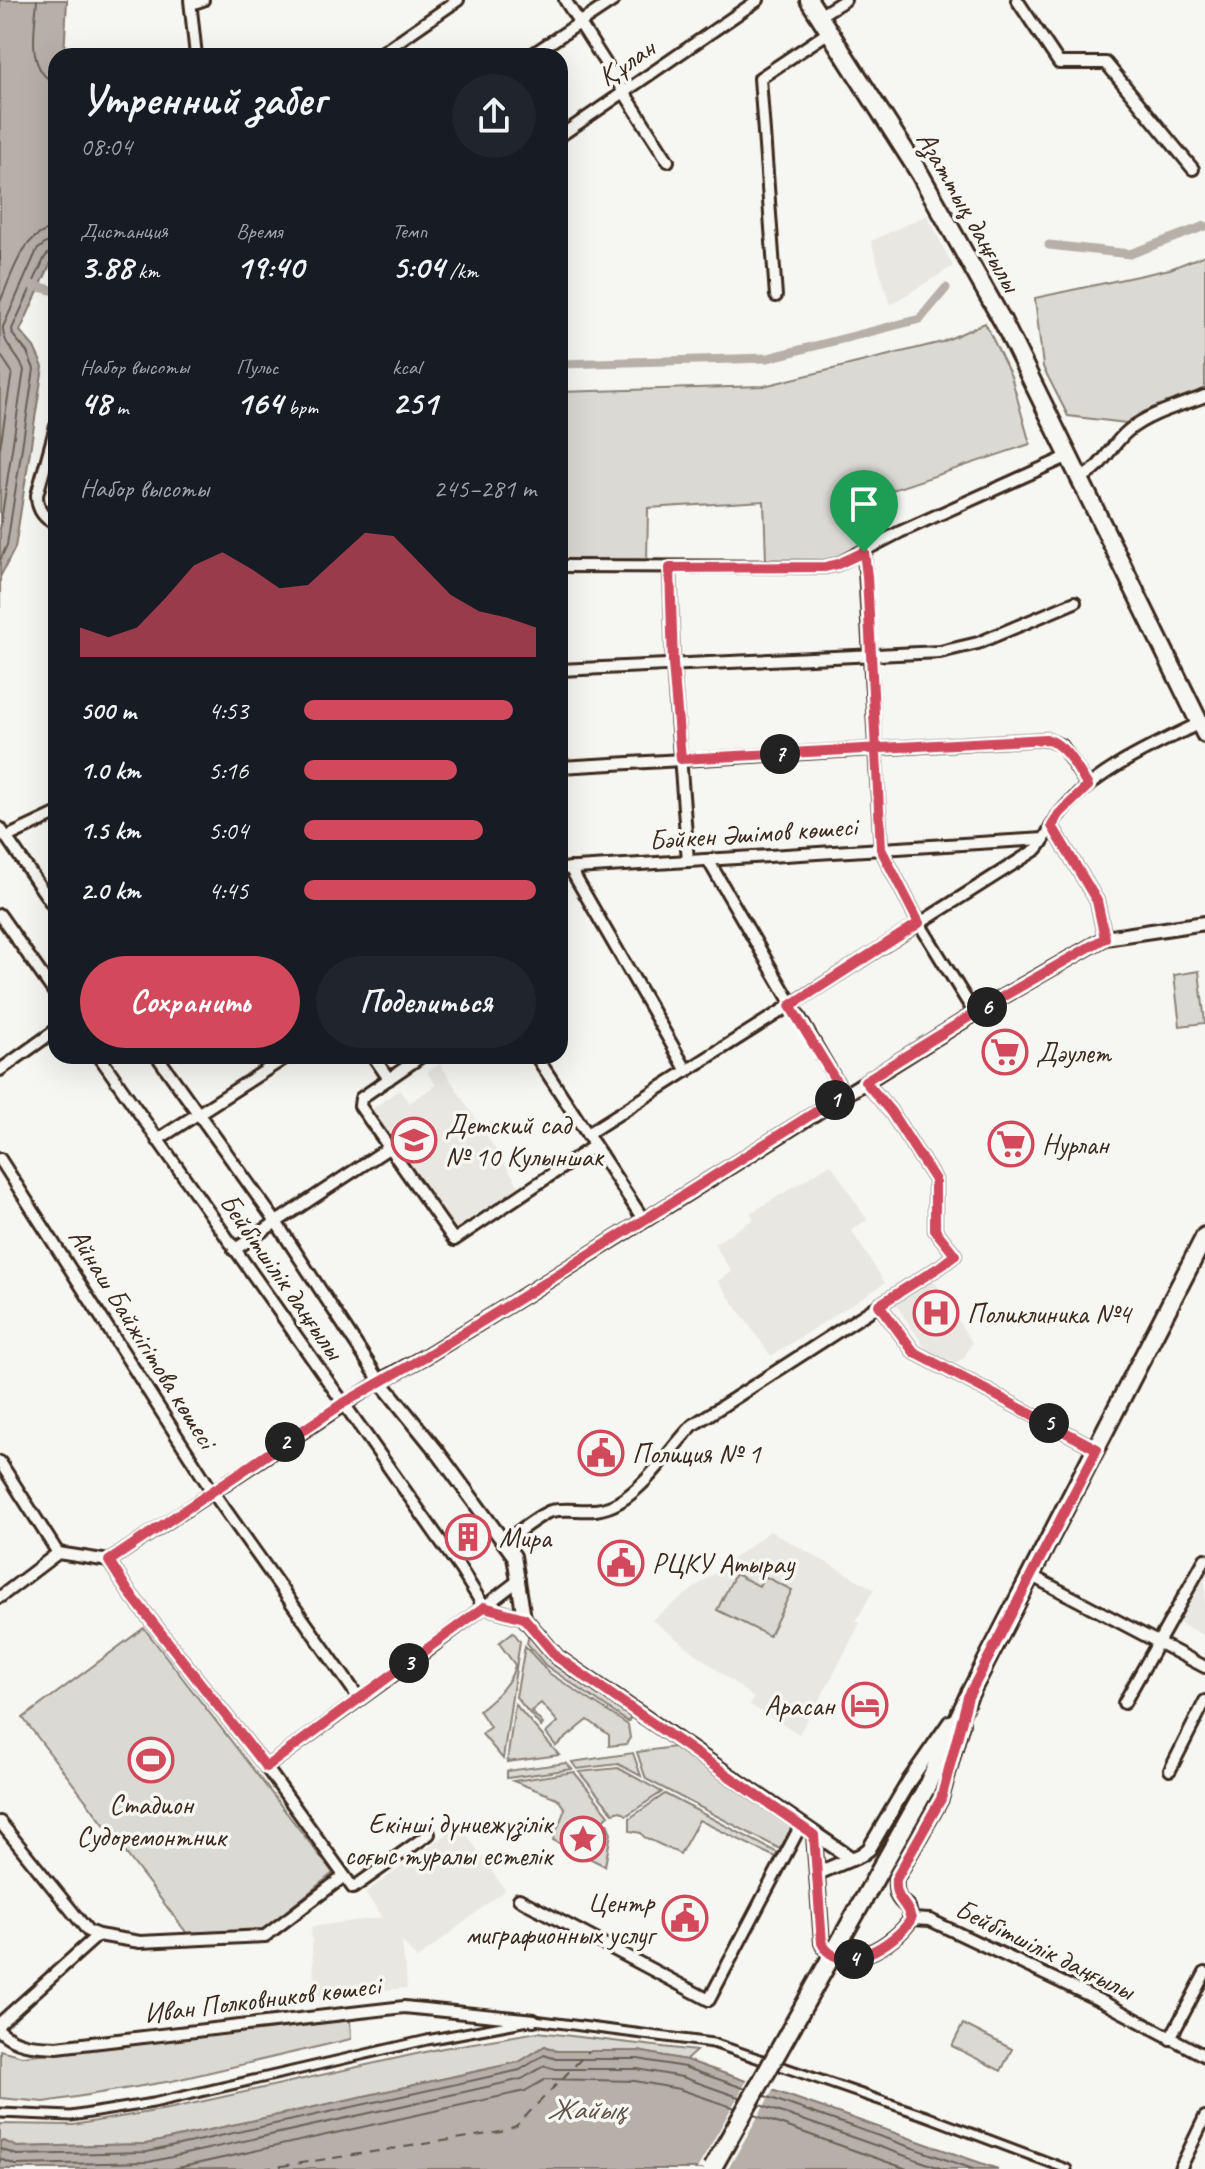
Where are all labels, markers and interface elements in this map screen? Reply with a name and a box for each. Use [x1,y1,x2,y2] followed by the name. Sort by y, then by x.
[591,29,663,94] street label: Құлан
[80,72,325,127] text: Утренний забег
[452,74,536,158] button: share
[908,125,1030,300] street label: Азаттық даңғылы
[80,130,132,163] text: 08:04
[80,217,168,245] text: Дистанция
[236,217,282,245] text: Время
[392,217,427,245] text: Темп
[80,245,133,288] text: 3.88
[236,245,304,288] text: 19:40
[392,245,444,288] text: 5:04
[133,257,159,285] text: km
[444,257,478,285] text: /km
[80,353,189,381] text: Набор высоты
[236,353,278,381] text: Пульс
[392,353,421,381] text: kcal
[80,381,111,424] text: 48
[236,381,283,424] text: 164
[392,381,437,424] text: 251
[111,393,128,421] text: m
[283,393,318,421] text: bpm
[830,470,898,552] pin
[80,472,209,505] text: Набор высоты
[433,472,536,505] text: 245–281 m
[842,482,886,526] icon: arrive
[80,694,136,727] text: 500 m
[208,694,248,727] text: 4:53
[760,734,800,774] pin: 7
[775,740,785,768] text: 7
[80,754,140,787] text: 1.0 km
[208,754,248,787] text: 5:16
[648,808,862,858] street label: Бәйкен Әшімов көшесі
[80,814,140,847] text: 1.5 km
[208,814,248,847] text: 5:04
[80,874,140,907] text: 2.0 km
[208,874,248,907] text: 4:45
[80,956,300,1048] button: Сохранить
[316,956,536,1048] button: Поделиться
[967,987,1007,1027] pin: 6
[982,993,992,1021] text: 6
[981,1028,1029,1076] supermarket icon: Дәулет
[1036,1035,1113,1070] place label: Дәулет
[815,1080,855,1120] pin: 1
[830,1086,840,1114] text: 1
[445,1107,605,1174] place label: Детский сад № 10 Кулыншак
[390,1116,438,1164] school or university icon: Детский сад № 10 Кулыншак
[987,1120,1035,1168] supermarket icon: Нурлан
[1042,1127,1111,1162] place label: Нурлан
[212,1186,353,1368] street label: Бейбітшілік даңғылы
[61,1221,227,1458] street label: Айнаш Байжігітова көшесі
[912,1289,960,1337] hospital icon: Поликлиника №4
[967,1296,1133,1331] place label: Поликлиника №4
[1029,1403,1069,1443] pin: 5
[1044,1409,1054,1437] text: 5
[265,1422,305,1462] pin: 2
[280,1428,290,1456] text: 2
[577,1429,625,1477] public building icon: Полиция № 1
[632,1436,762,1471] place label: Полиция № 1
[444,1513,492,1561] building icon: Мира
[499,1520,553,1555] place label: Мира
[597,1539,645,1587] public building icon: РЦКУ Атырау
[652,1546,796,1581] place label: РЦКУ Атырау
[389,1643,429,1683] pin: 3
[404,1649,414,1677] text: 3
[841,1681,889,1729] hotel icon: Арасан
[764,1688,836,1723] place label: Арасан
[127,1736,175,1784] sports icon: Стадион Судоремонтник
[76,1787,228,1854] place label: Стадион Судоремонтник
[345,1806,555,1873] place label: Екінші дүниежүзілік соғыс туралы естелік
[559,1815,607,1863] place icon: Екінші дүниежүзілік соғыс туралы естелік
[465,1885,658,1952] place label: Центр миграфионных услуг
[950,1891,1142,2008] street label: Бейбітшілік даңғылы
[661,1894,709,1942] public building icon: Центр миграфионных услуг
[834,1939,874,1979] pin: 4
[849,1945,859,1973] text: 4
[142,1967,386,2031] street label: Иван Полковников көшесі
[547,2090,629,2128] water label: Жайық

